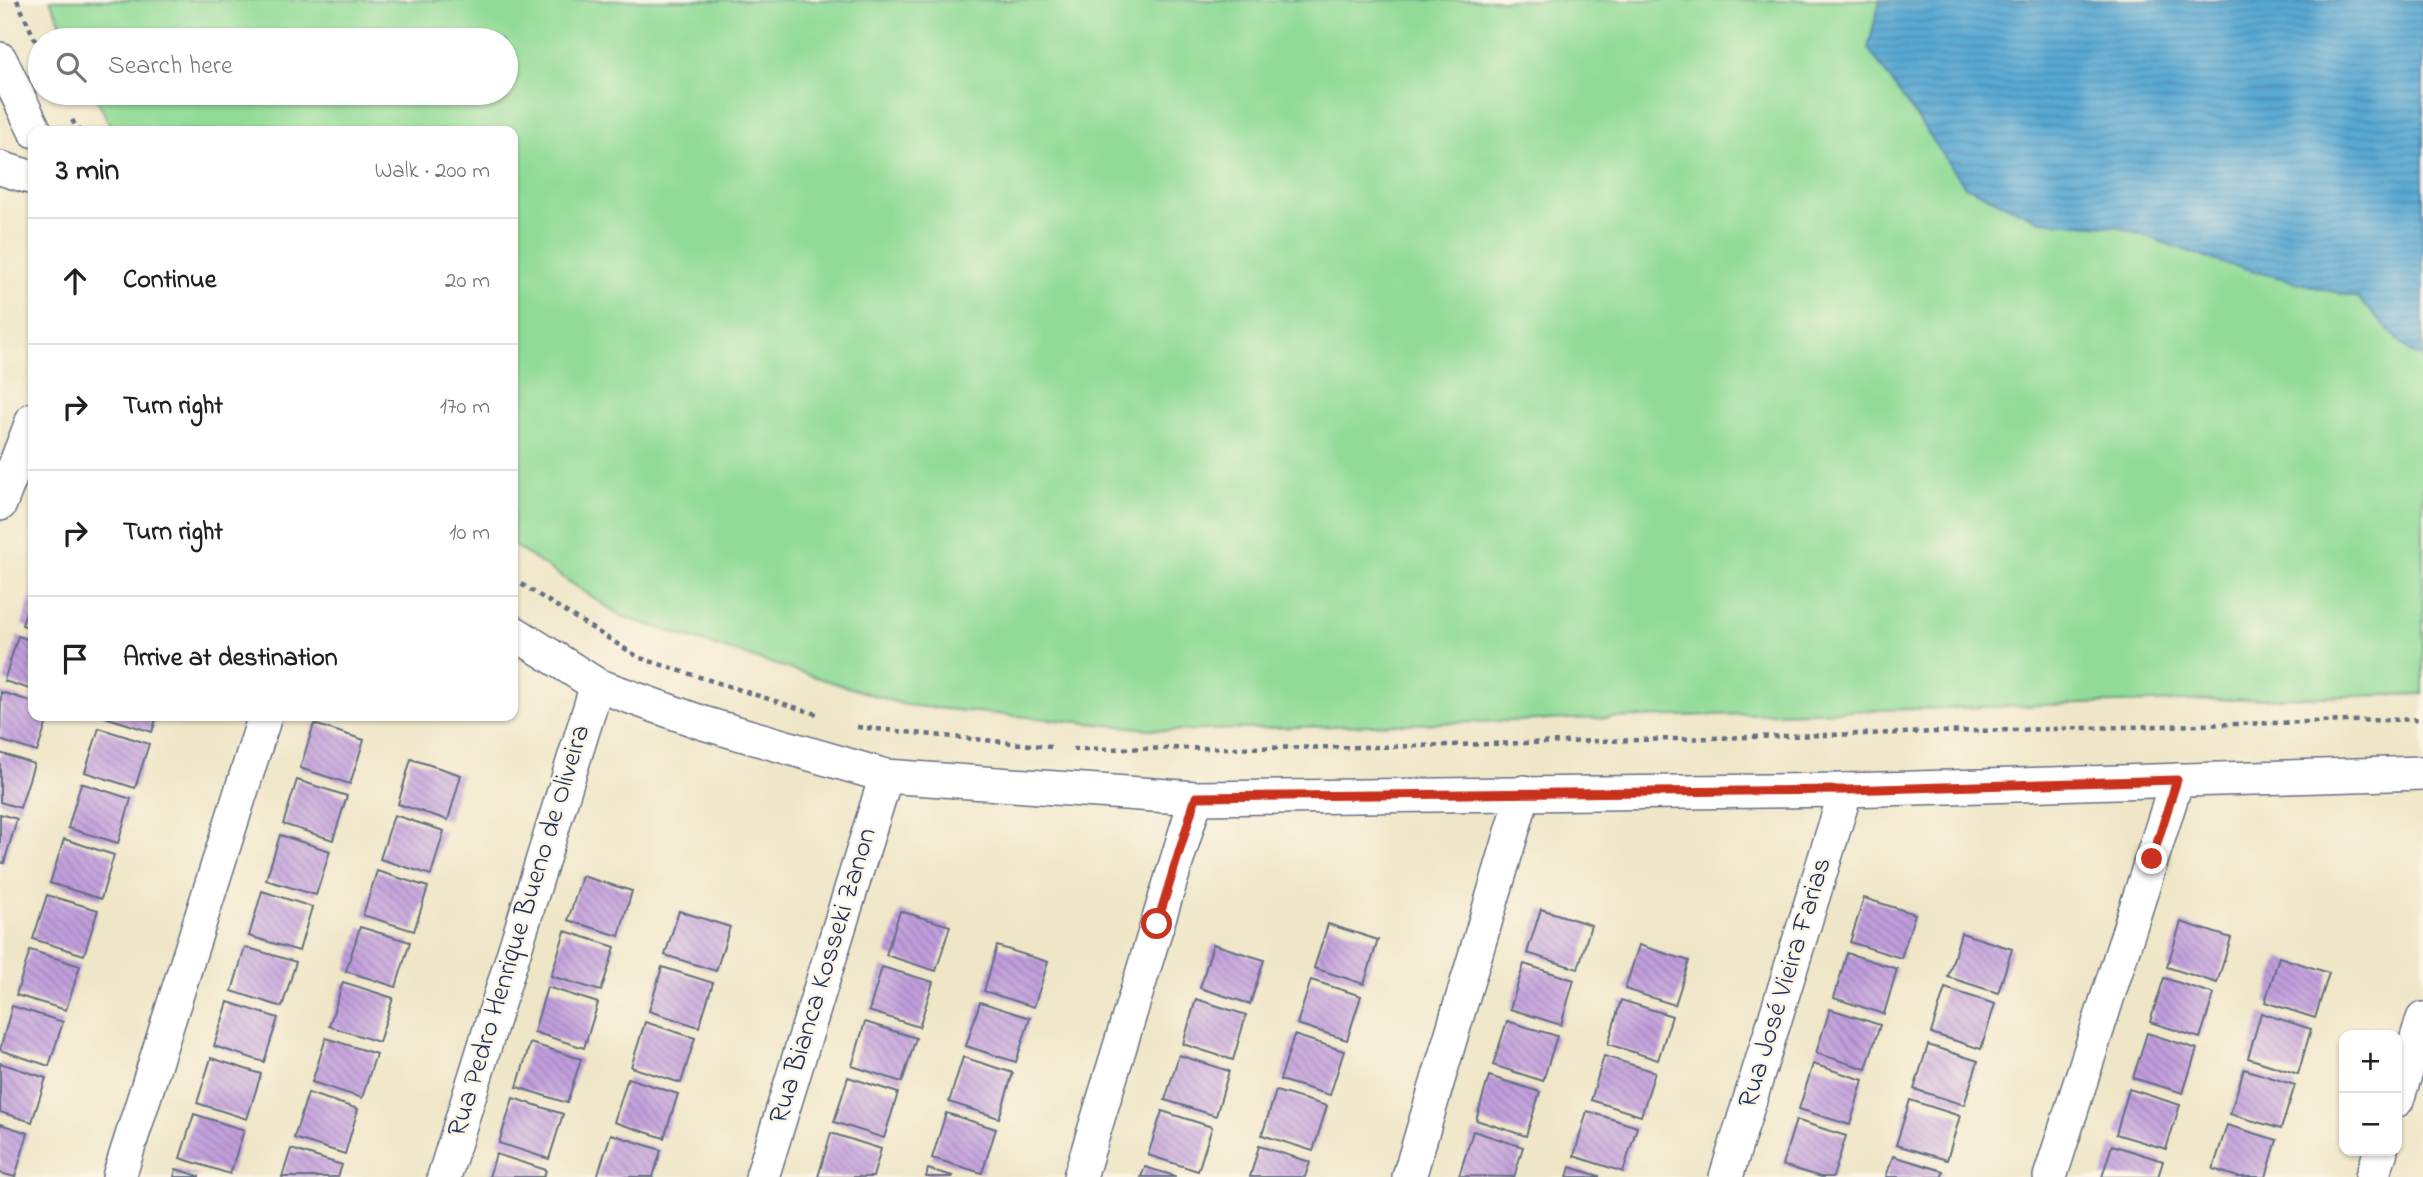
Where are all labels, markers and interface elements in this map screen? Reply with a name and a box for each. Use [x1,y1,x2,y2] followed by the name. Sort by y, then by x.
[28,28,518,105] search box
[52,48,90,86] icon: search
[108,48,233,86] text: Search here
[56,150,119,194] text: 3 min
[375,155,490,188] text: Walk · 200 m
[56,262,94,300] icon: ahead
[123,262,216,300] text: Continue
[445,265,490,298] text: 20 m
[56,388,94,426] icon: right
[123,388,223,426] text: Turn right
[440,391,490,424] text: 170 m
[56,514,94,552] icon: right
[123,514,223,552] text: Turn right
[449,517,490,550] text: 10 m
[56,640,94,678] icon: arrive
[123,640,338,678] text: Arrive at destination
[438,720,602,1142] street label: Rua Pedro Henrique Bueno de Oliveira
[759,823,889,1129] street label: Rua Bianca Kosseki Zanon
[2136,843,2167,874] route end
[1728,853,1844,1113] street label: Rua José Vieira Farias
[1141,908,1172,939] route start
[2339,1030,2402,1156] map controls
[2339,1030,2402,1093] button: +
[2339,1093,2402,1156] button: −

